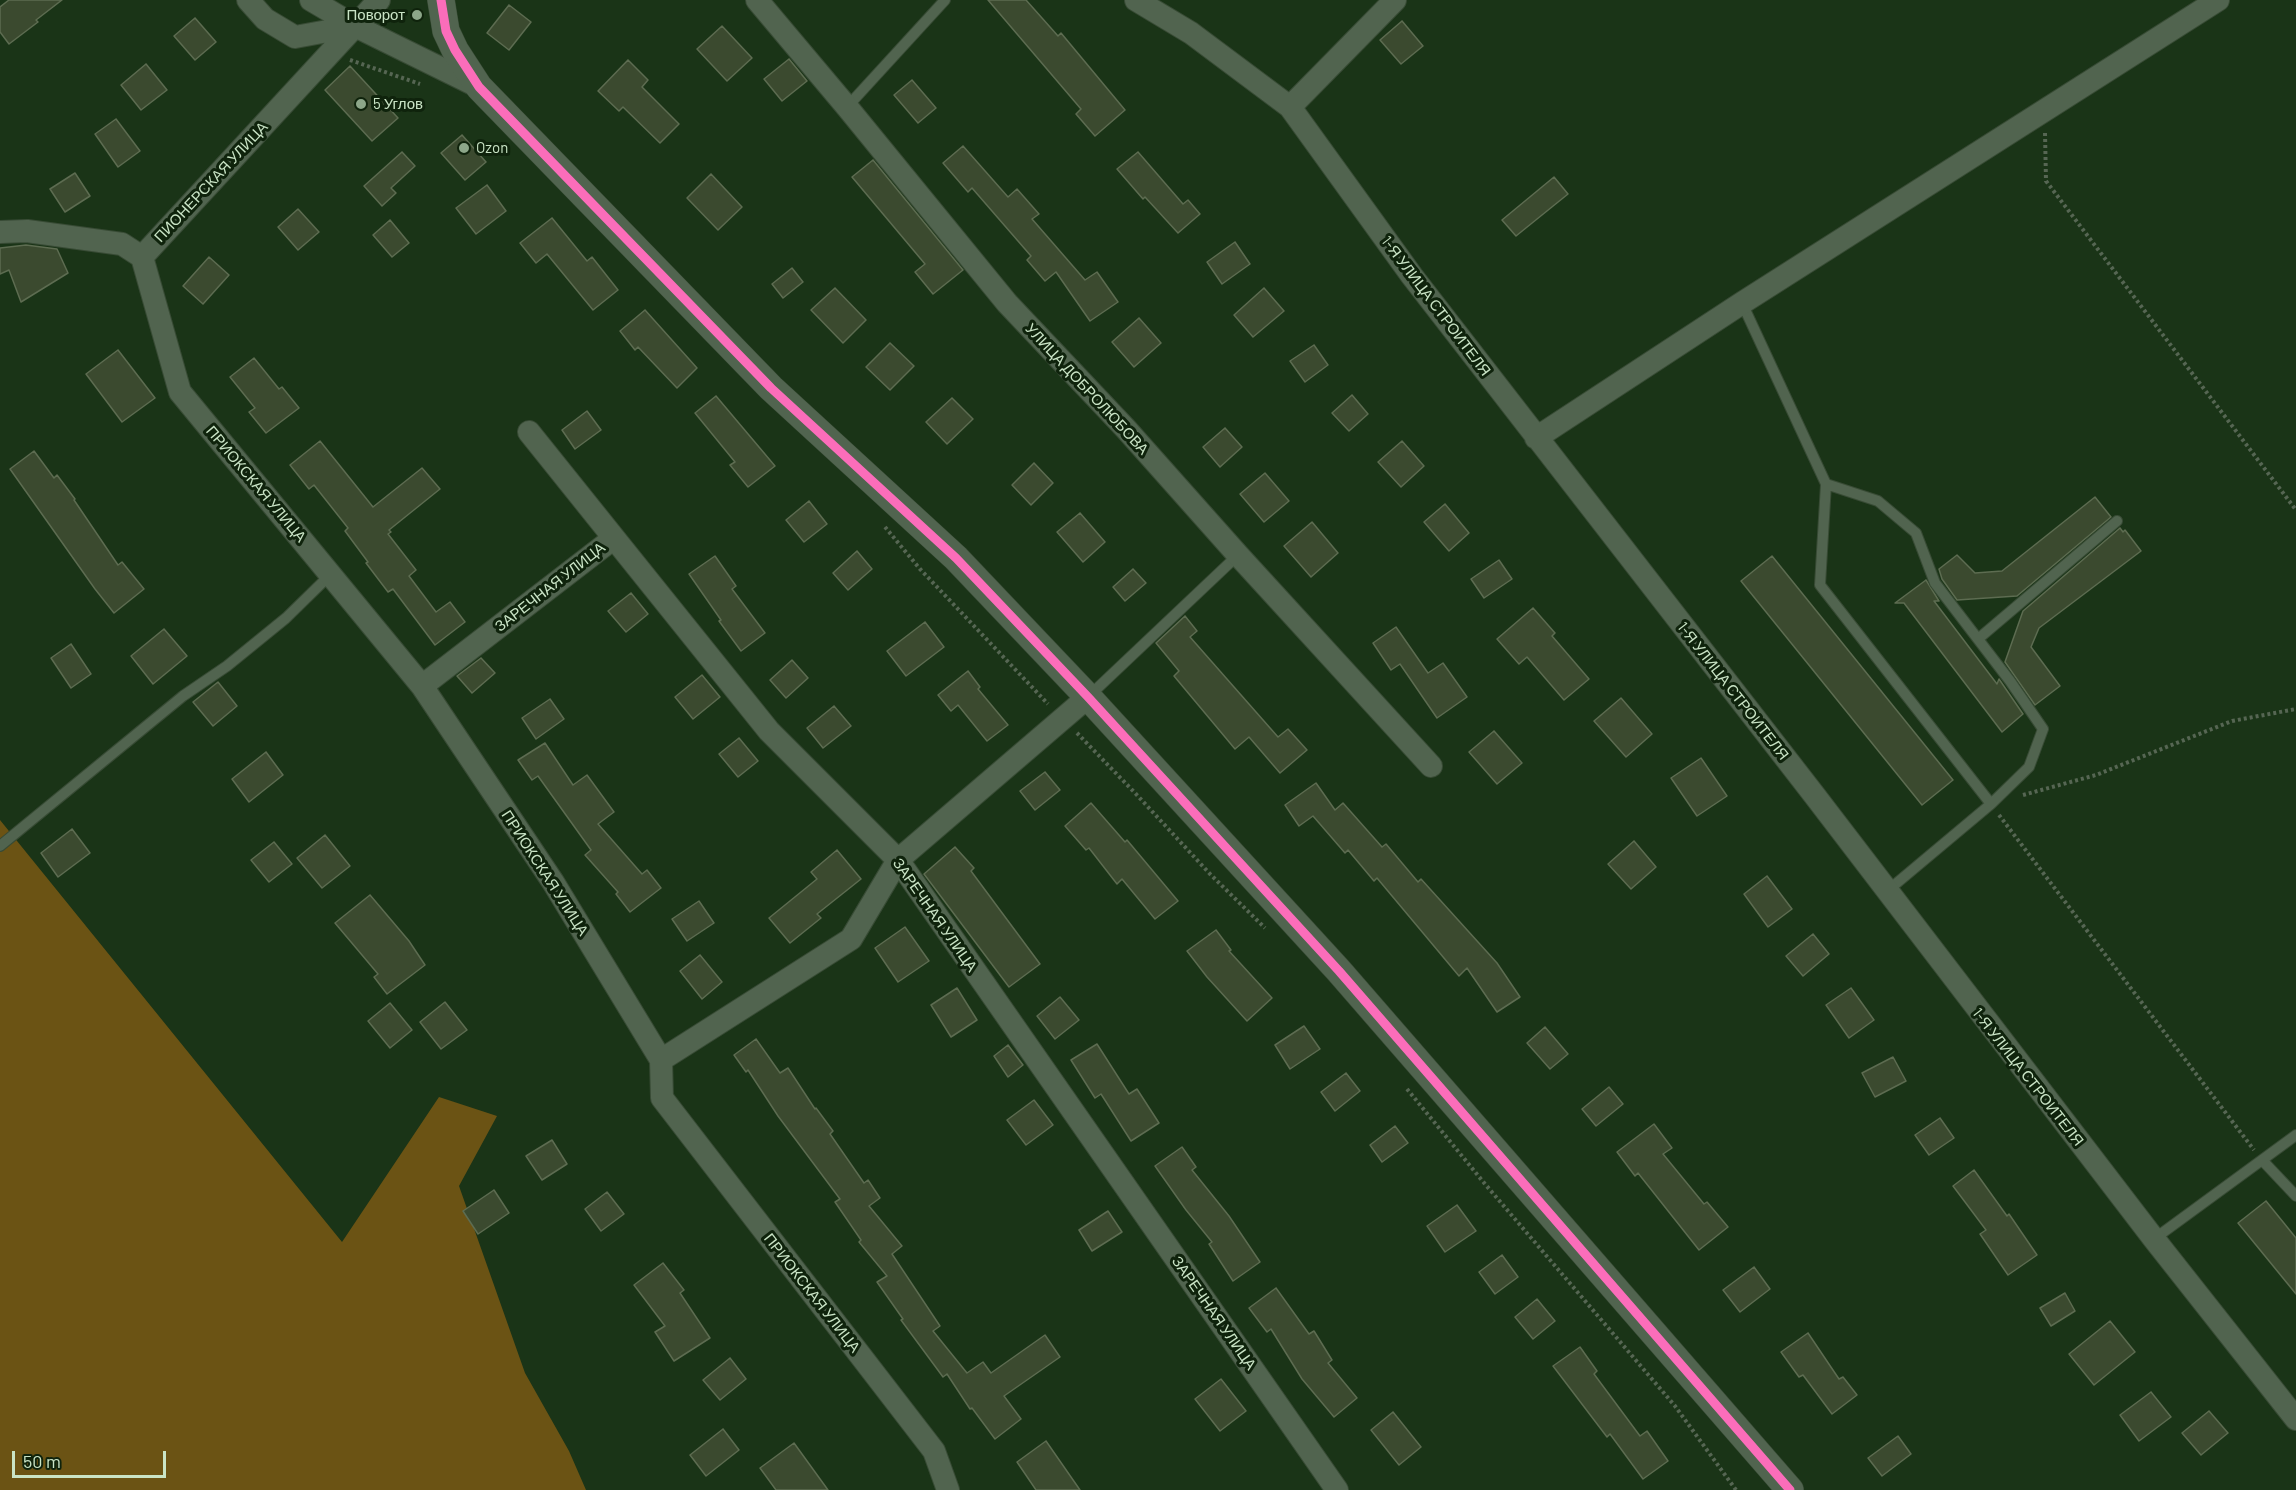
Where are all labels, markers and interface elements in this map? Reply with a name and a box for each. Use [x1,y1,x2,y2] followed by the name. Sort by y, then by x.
[347,6,405,24] place label: Поворот
[410,8,424,22] marker: Поворот
[373,95,423,113] place label: 5 Углов
[354,97,368,111] marker: 5 Углов
[151,118,271,246] street label: ПИОНЕРСКАЯ УЛИЦА
[476,139,508,157] place label: Ozon
[457,141,471,155] marker: Ozon
[1378,233,1494,379] street label: 1-Я УЛИЦА СТРОИТЕЛЯ
[1022,320,1152,458] street label: УЛИЦА ДОБРОЛЮБОВА
[202,422,310,546] street label: ПРИОКСКАЯ УЛИЦА
[491,539,609,635] street label: ЗАРЕЧНАЯ УЛИЦА
[1674,618,1792,764] street label: 1-Я УЛИЦА СТРОИТЕЛЯ
[498,807,592,939] street label: ПРИОКСКАЯ УЛИЦА
[889,855,981,975] street label: ЗАРЕЧНАЯ УЛИЦА
[1969,1004,2087,1150] street label: 1-Я УЛИЦА СТРОИТЕЛЯ
[760,1230,864,1356] street label: ПРИОКСКАЯ УЛИЦА
[1168,1253,1260,1373] street label: ЗАРЕЧНАЯ УЛИЦА
[15,1439,170,1477] scale bar
[23,1450,61,1472] text: 50 m

